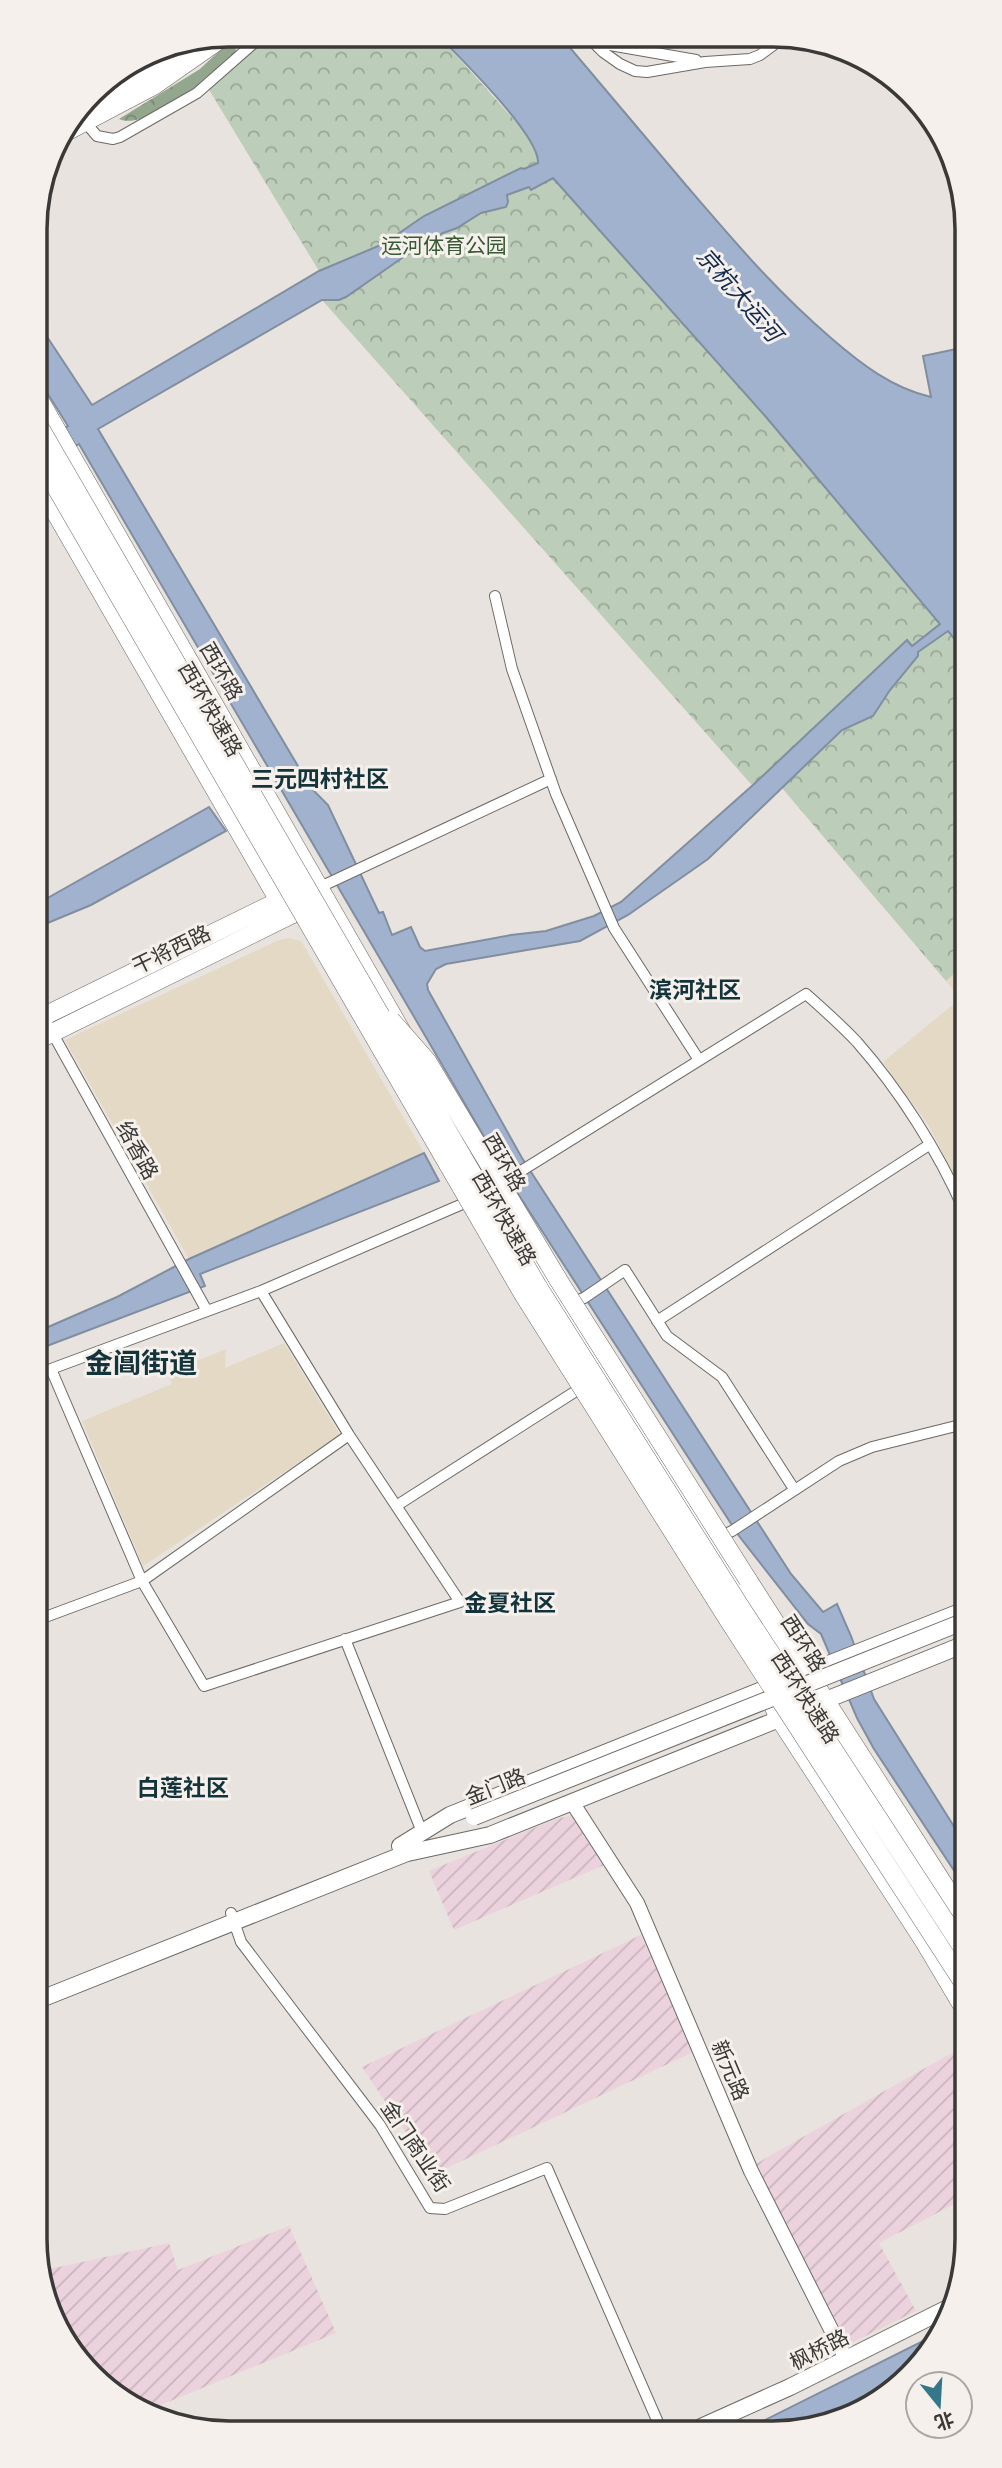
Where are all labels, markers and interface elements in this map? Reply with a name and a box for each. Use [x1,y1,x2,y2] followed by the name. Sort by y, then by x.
[381,231,507,259] park label: 运河体育公园
[690,240,792,351] water label: 京杭大运河
[194,637,250,705] street label: 西环路
[173,657,249,761] street label: 西环快速路
[251,762,389,794] district label: 三元四村社区
[127,918,215,980] street label: 干将西路
[649,973,741,1005] district label: 滨河社区
[110,1116,166,1184] street label: 络香路
[477,1128,533,1196] street label: 西环路
[467,1166,543,1270] street label: 西环快速路
[85,1343,197,1381] district label: 金阊街道
[464,1586,556,1618] district label: 金夏社区
[775,1609,833,1677] street label: 西环路
[766,1645,846,1749] street label: 西环快速路
[461,1761,529,1811] street label: 金门路
[137,1771,229,1803] district label: 白莲社区
[706,2036,756,2104] street label: 新元路
[375,2095,457,2197] street label: 金门商业街
[785,2322,853,2376] street label: 枫桥路
[904,2370,974,2440] north arrow
[931,2406,957,2436] text: 北

